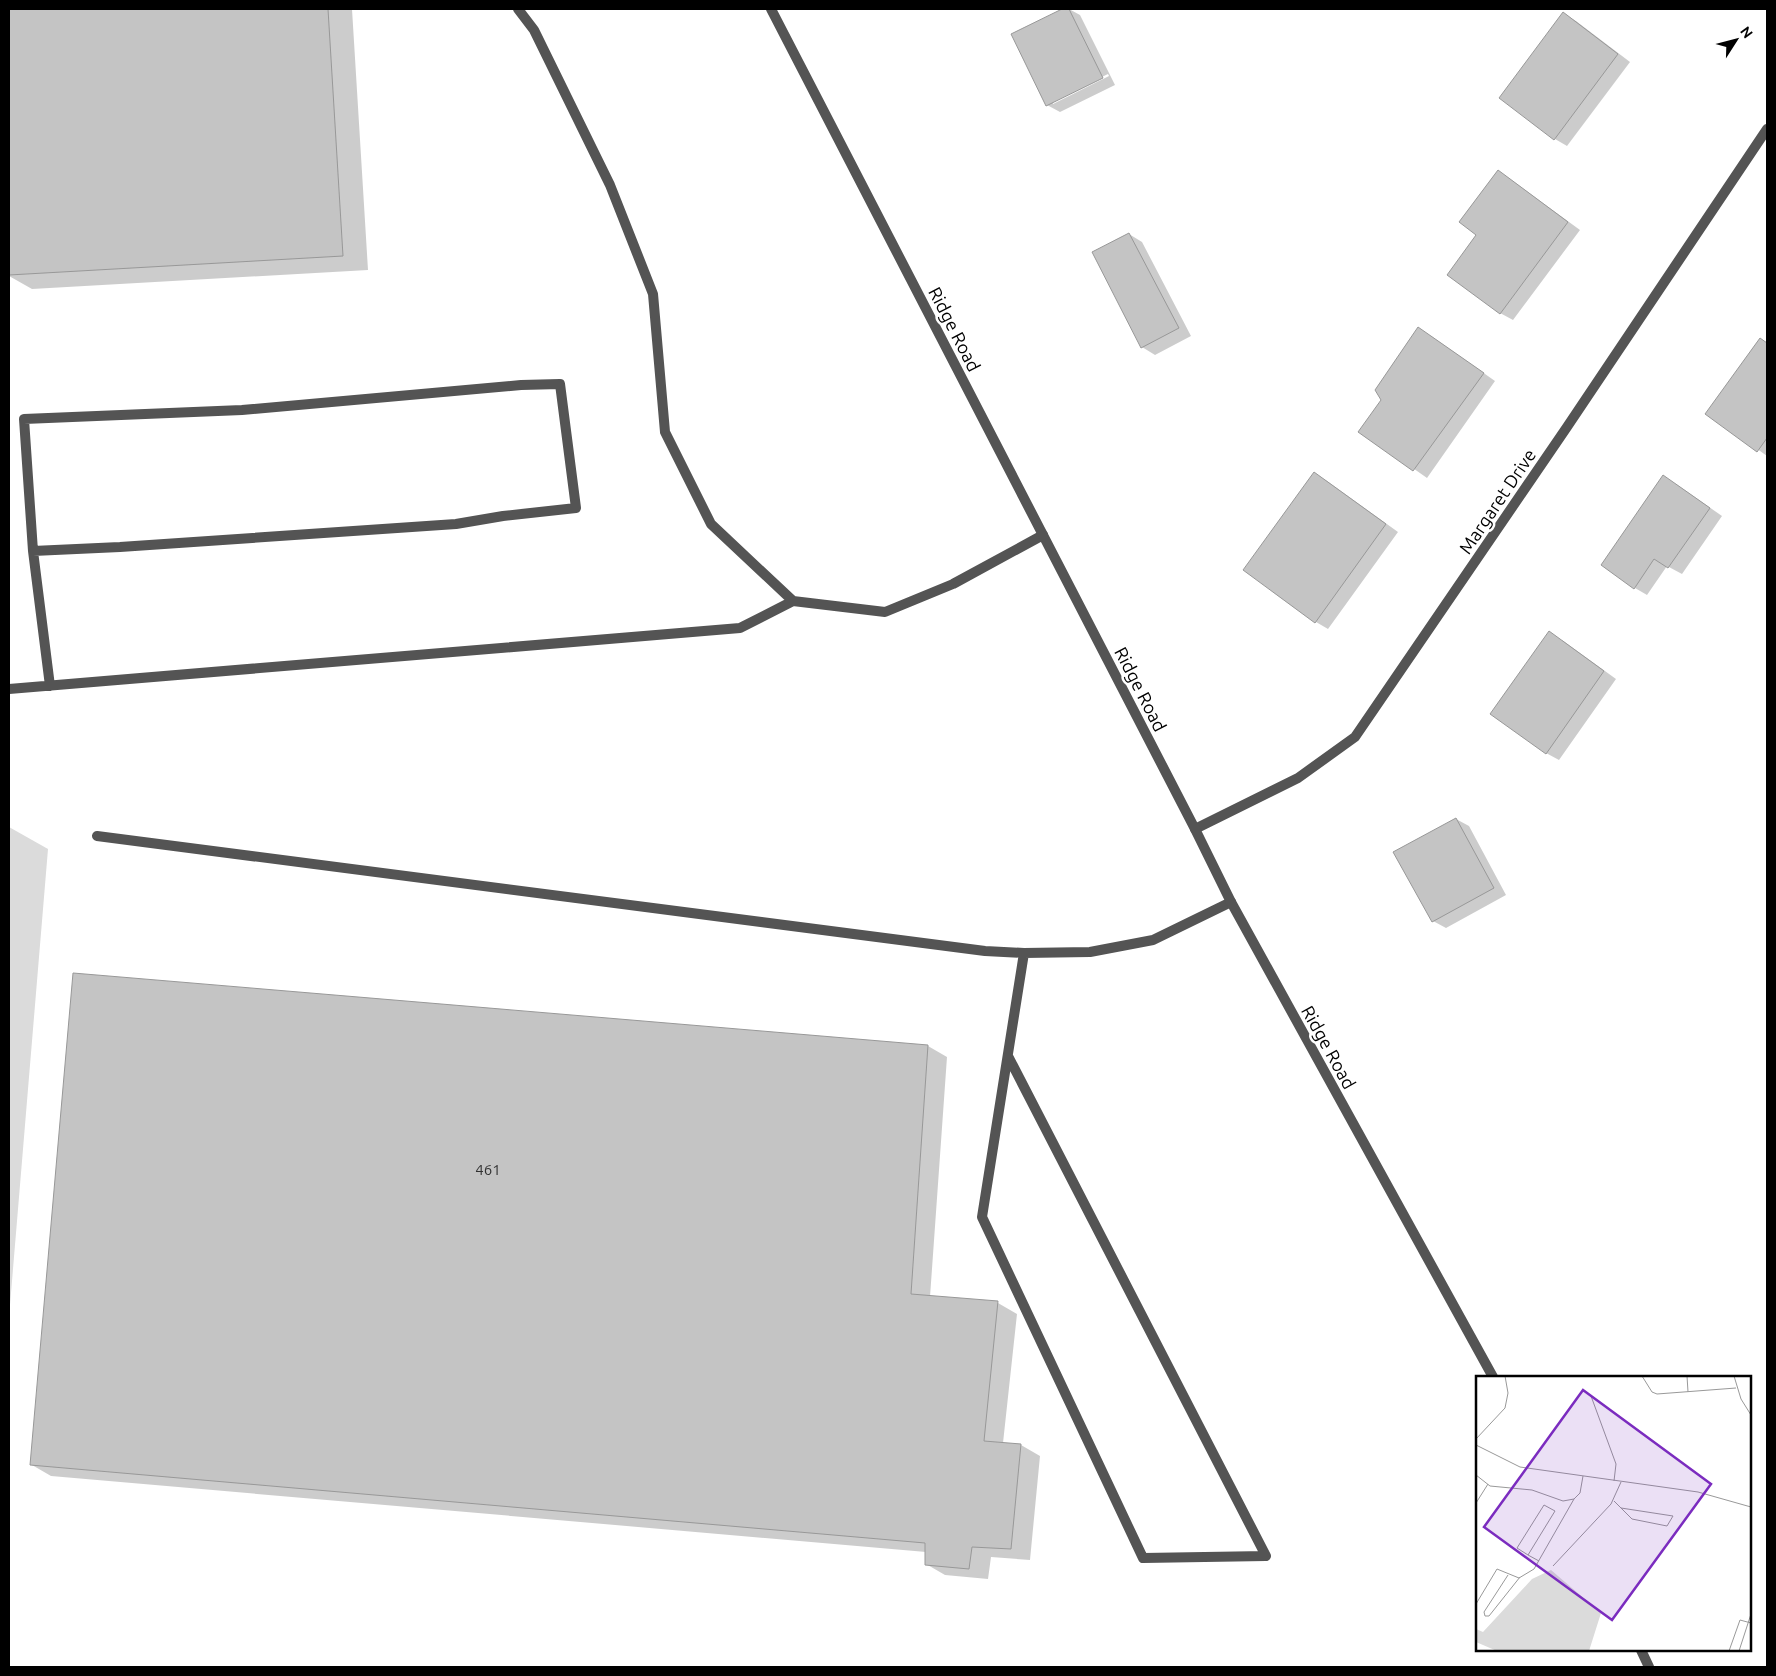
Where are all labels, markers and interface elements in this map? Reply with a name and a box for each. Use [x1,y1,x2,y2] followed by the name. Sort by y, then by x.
[1711,15,1761,65] north arrow
[1737,23,1756,41] text: N
[925,283,985,375] street label: Ridge Road
[1455,445,1539,557] street label: Margaret Drive
[1111,643,1171,735] street label: Ridge Road
[1298,1002,1360,1092] street label: Ridge Road
[475,1161,501,1178] house number: 461
[1476,1376,1751,1651] inset map

